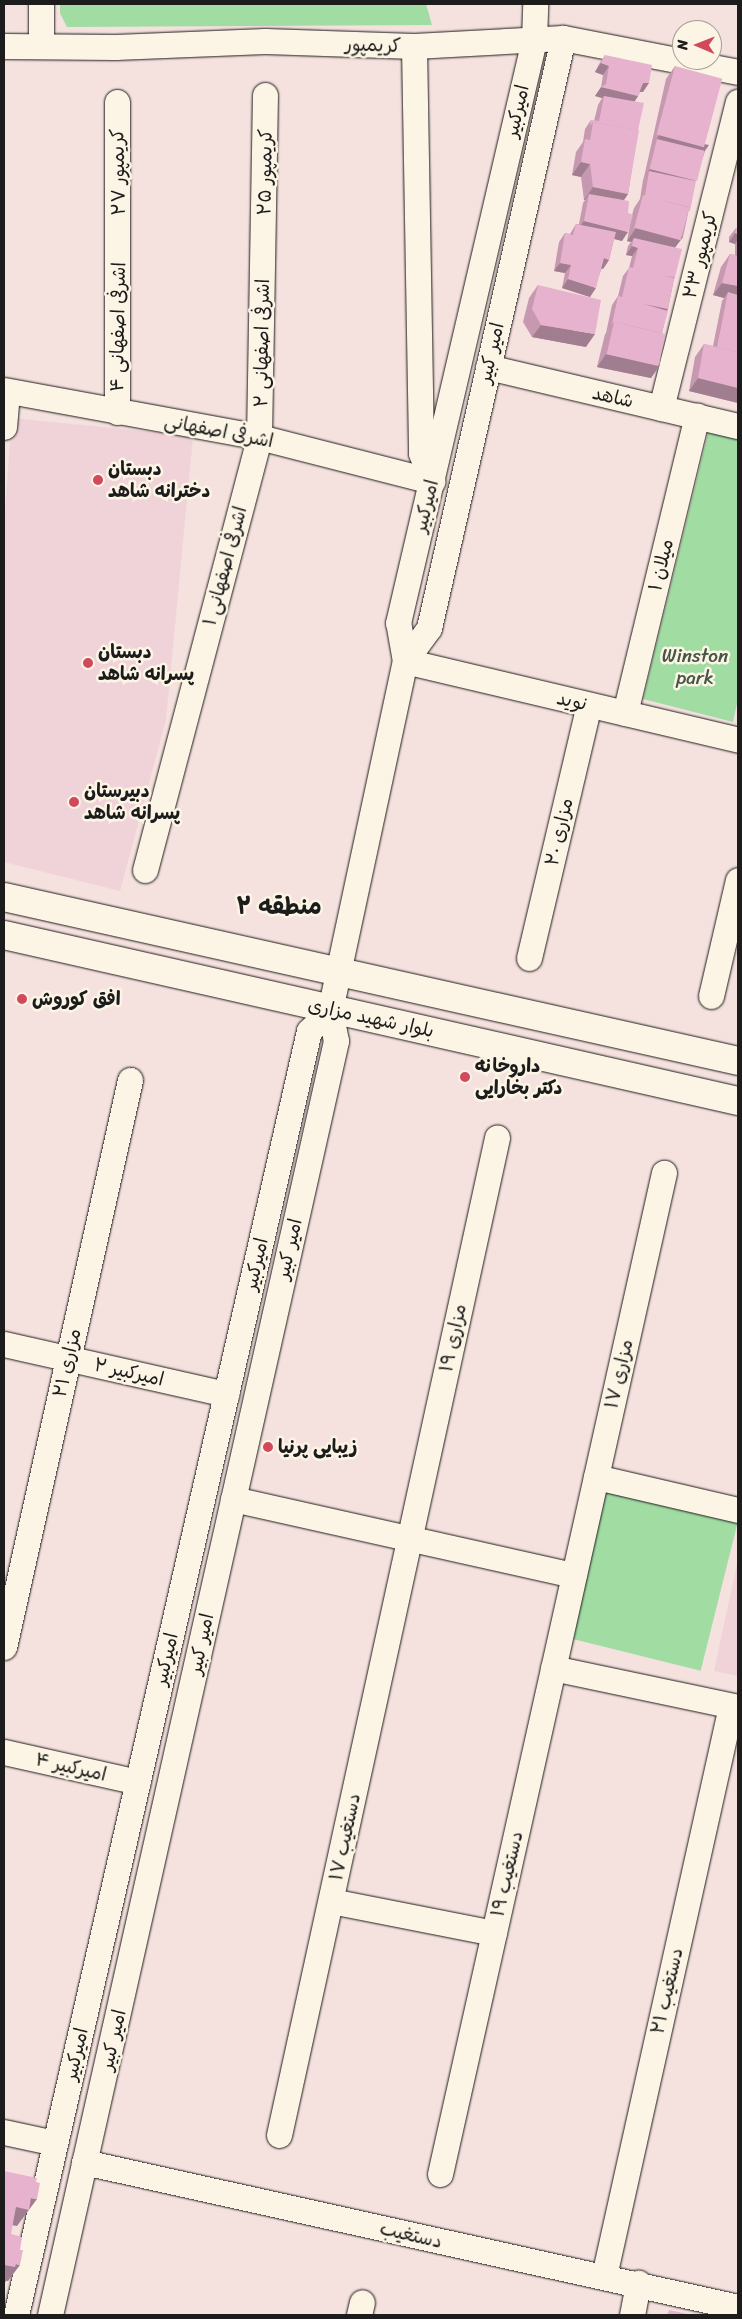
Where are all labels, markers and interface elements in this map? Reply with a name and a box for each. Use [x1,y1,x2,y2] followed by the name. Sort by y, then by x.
[672,20,722,70] north arrow
[345,33,401,57] street label: کریمپور
[670,40,695,50] text: N
[500,82,534,140] street label: امیرکبیر
[106,128,130,216] street label: کریمپور ۲۷
[253,128,277,216] street label: کریمپور ۲۵
[678,209,722,301] street label: کریمپور ۲۳
[105,262,131,392] street label: اشرفی اصفهانی ۴
[249,279,275,407] street label: اشرفی اصفهانی ۲
[473,320,509,386] street label: امیر کبیر
[590,381,636,413] street label: شاهد
[162,409,276,453] street label: اشرفی اصفهانی
[108,458,210,502] place label: دبستان دخترانه شاهد
[92,474,104,486] marker: دبستان دخترانه شاهد
[408,477,444,535] street label: امیرکبیر
[198,504,252,628] street label: اشرفی اصفهانی ۱
[644,537,678,593] street label: میلان ۱
[98,641,194,685] place label: دبستان پسرانه شاهد
[662,645,728,689] park label: Winston park
[82,657,94,669] marker: دبستان پسرانه شاهد
[555,686,589,716] street label: نوید
[84,780,180,824] place label: دبیرستان پسرانه شاهد
[68,796,80,808] marker: دبیرستان پسرانه شاهد
[540,796,578,868] street label: مزاری ۲۰
[236,893,322,921] district label: منطقه ۲
[32,988,121,1010] place label: افق کوروش
[16,993,28,1005] marker: افق کوروش
[306,994,436,1042] street label: بلوار شهید مزاری
[475,1055,562,1099] place label: داروخانه دکتر بخارایی
[459,1071,471,1083] marker: داروخانه دکتر بخارایی
[271,1216,307,1282] street label: امیر کبیر
[239,1235,273,1293] street label: امیرکبیر
[435,1302,471,1374] street label: مزاری ۱۹
[48,1326,86,1400] street label: مزاری ۲۱
[600,1337,638,1411] street label: مزاری ۱۷
[92,1353,166,1391] street label: امیرکبیر ۲
[278,1436,357,1458] place label: زیبایی پرنیا
[262,1441,274,1453] marker: زیبایی پرنیا
[183,1611,219,1677] street label: امیر کبیر
[149,1630,183,1688] street label: امیرکبیر
[33,1748,109,1786] street label: امیرکبیر ۴
[325,1791,365,1883] street label: دستغیب ۱۷
[486,1829,528,1919] street label: دستغیب ۱۹
[646,1946,688,2036] street label: دستغیب ۲۱
[95,2007,131,2073] street label: امیر کبیر
[59,2025,93,2083] street label: امیرکبیر
[378,2217,444,2253] street label: دستغیب

